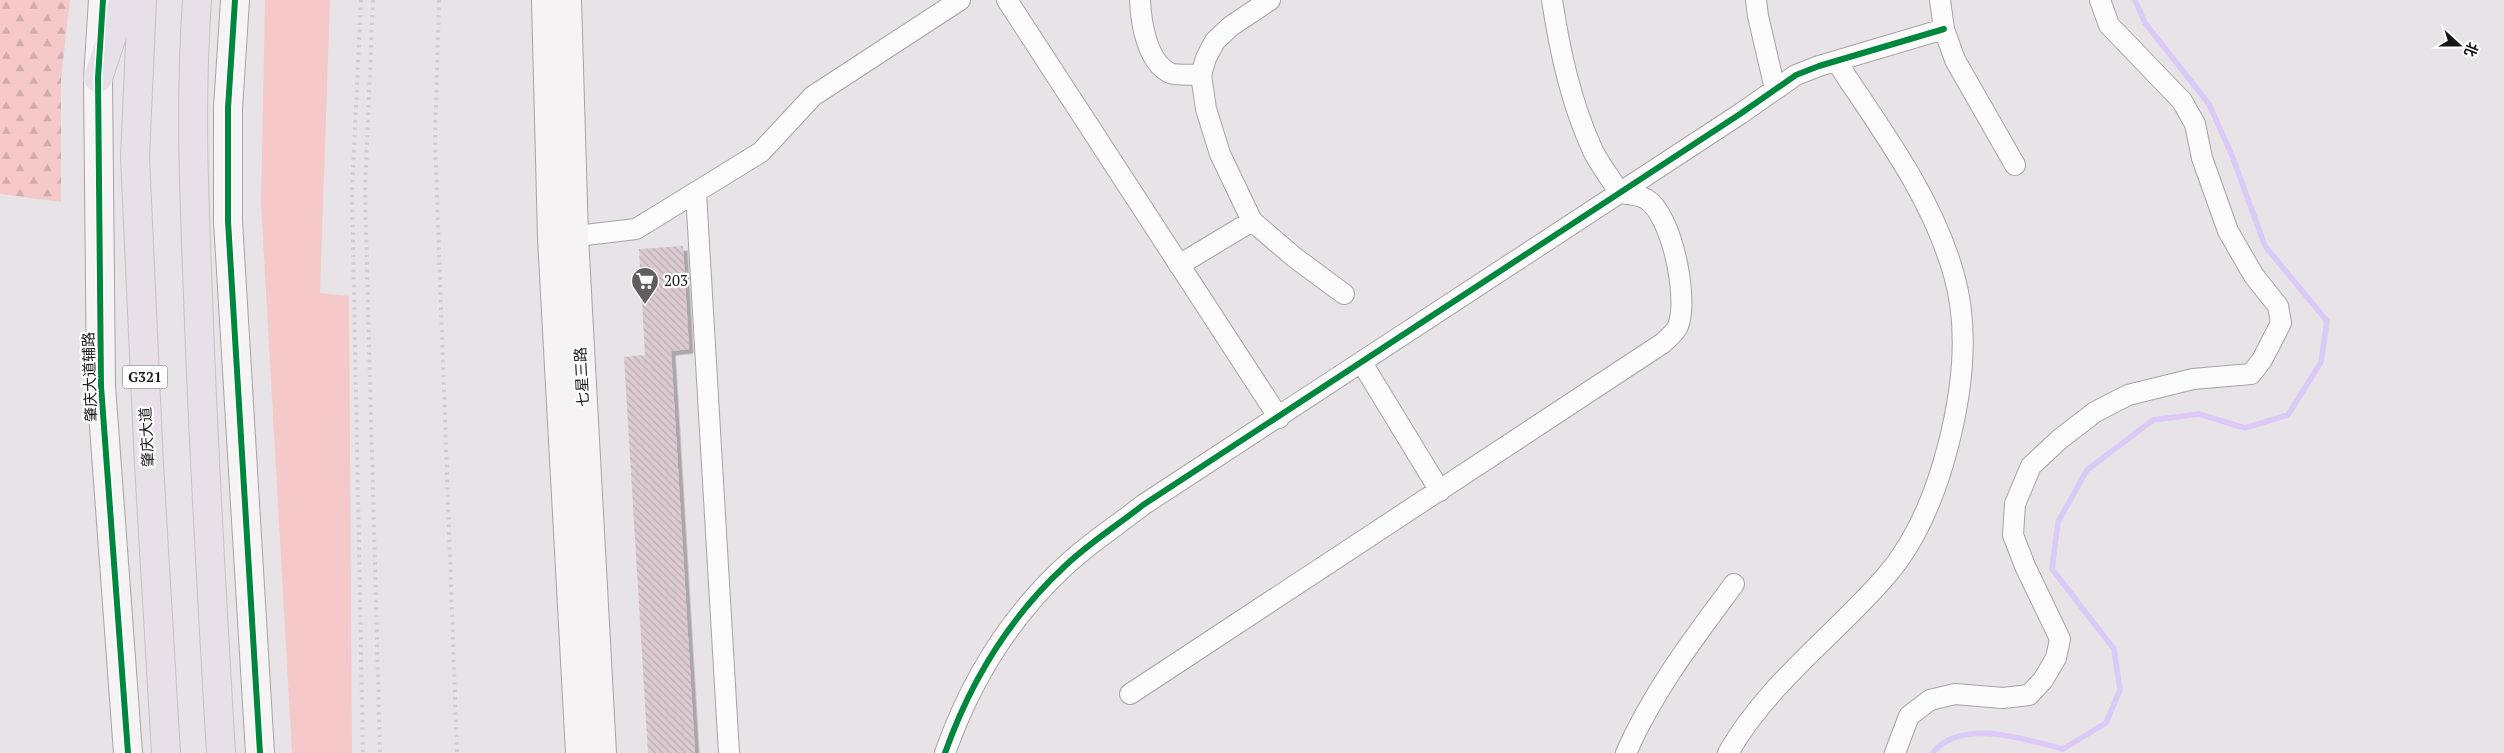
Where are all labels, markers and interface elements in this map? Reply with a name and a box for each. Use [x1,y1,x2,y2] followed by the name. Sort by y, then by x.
[2434,20,2484,70] north arrow
[2460,40,2483,60] text: 北
[630,266,660,305] supermarket icon: 203
[664,270,688,290] place label: 203
[77,332,101,422] street label: 肇庆大道辅路
[569,347,593,408] street label: 七星三路
[122,366,168,388] road number: G321
[134,407,158,468] street label: 肇庆大道

